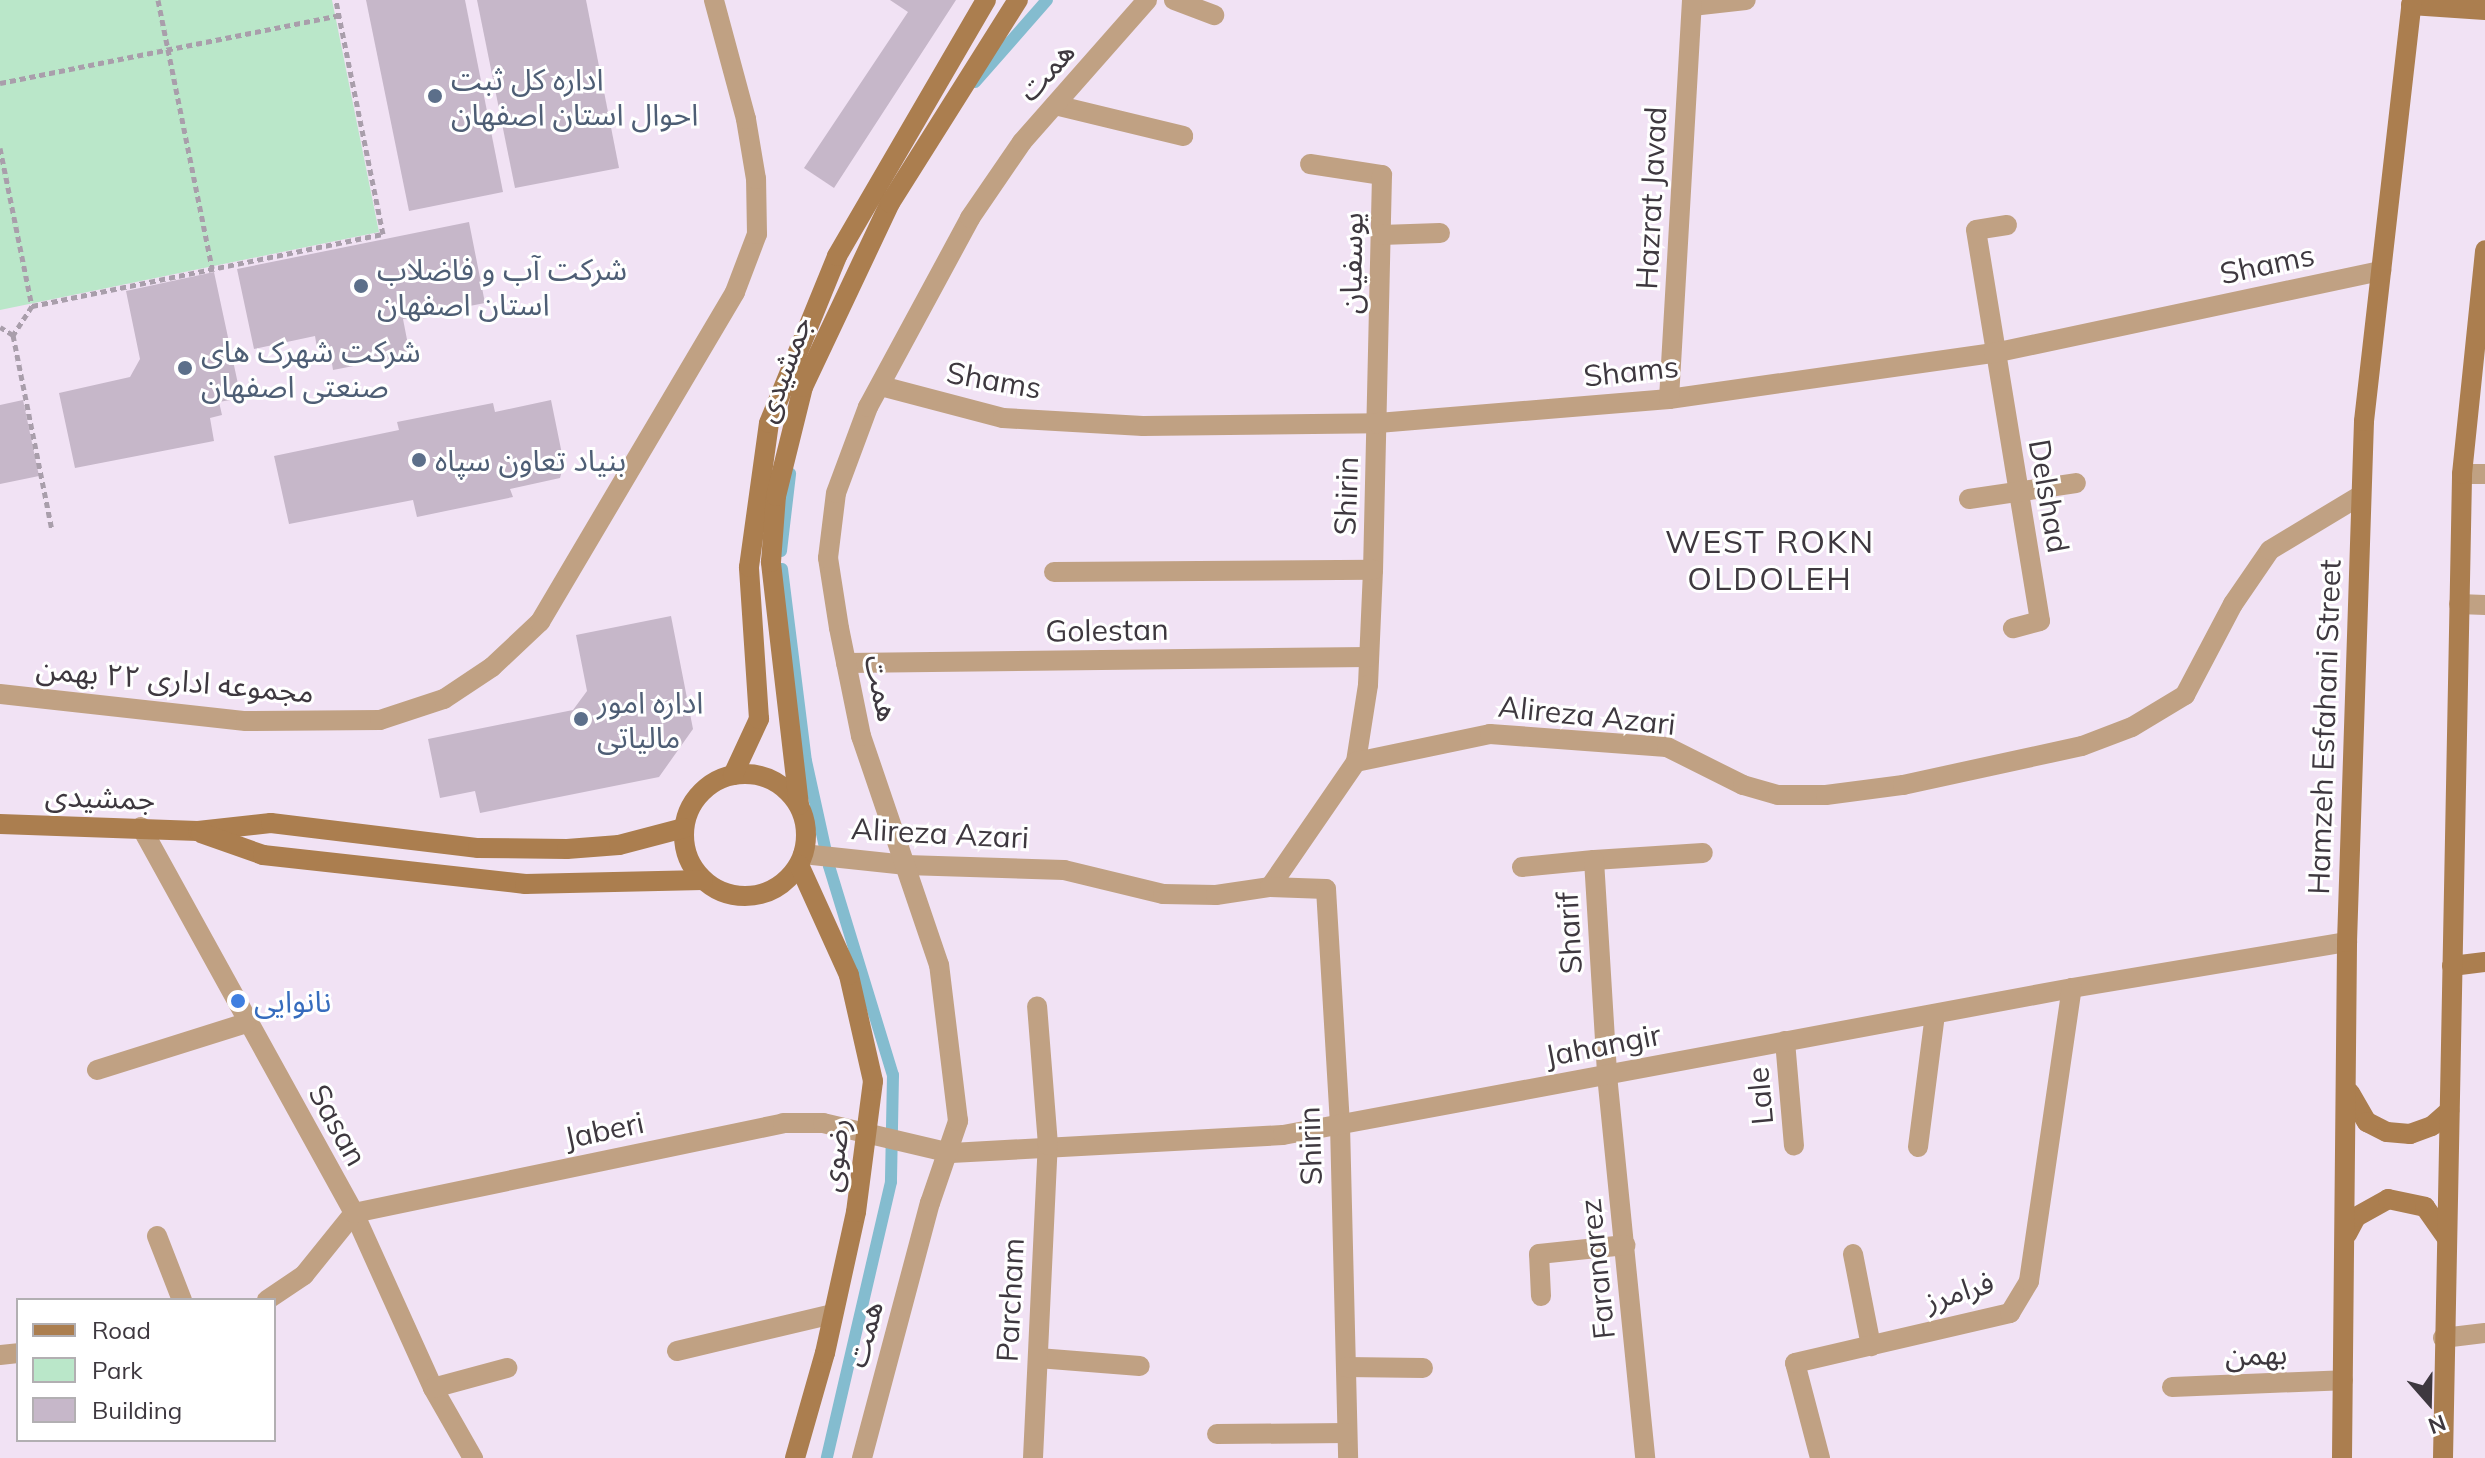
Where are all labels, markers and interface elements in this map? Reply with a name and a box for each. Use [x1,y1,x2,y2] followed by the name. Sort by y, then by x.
[1010,34,1082,108] street label: همت
[451,61,698,132] place label: اداره کل ثبت احوال استان اصفهان
[426,87,444,105] marker: اداره کل ثبت احوال استان اصفهان
[1628,106,1674,290] street label: Hazrat Javad
[1332,212,1370,314] street label: یوسفیان
[2217,236,2317,292] street label: Shams
[377,251,627,322] place label: شرکت آب و فاضلاب استان اصفهان
[352,277,370,295] marker: شرکت آب و فاضلاب استان اصفهان
[747,311,819,427] street label: جمشیدی
[201,333,420,404] place label: شرکت شهرک های صنعتی اصفهان
[1582,348,1680,394] street label: Shams
[944,354,1044,406] street label: Shams
[176,359,194,377] marker: شرکت شهرک های صنعتی اصفهان
[2021,437,2077,555] street label: Delshad
[435,442,626,478] place label: بنیاد تعاون سپاه
[410,451,428,469] marker: بنیاد تعاون سپاه
[1327,456,1365,536] street label: Shirin
[1665,523,1875,598] district label: WEST ROKN OLDOLEH
[2300,559,2348,895] street label: Hamzeh Esfahani Street
[1045,611,1169,649] street label: Golestan
[35,650,315,710] street label: مجموعه اداری ۲۲ بهمن
[857,651,907,725] street label: همت
[597,684,703,754] place label: اداره امور مالیاتی
[1497,688,1677,742] street label: Alireza Azari
[572,710,590,728] marker: اداره امور مالیاتی
[44,777,156,817] street label: جمشیدی
[850,810,1030,856] street label: Alireza Azari
[1549,891,1589,975] street label: Sharif
[254,983,331,1019] place label: نانوایی
[229,992,247,1010] marker: نانوایی
[1542,1016,1664,1074] street label: Jahangir
[1740,1066,1780,1126] street label: Lale
[301,1078,375,1172] street label: Sasan
[561,1104,647,1156] street label: Jaberi
[1291,1106,1329,1186] street label: Shirin
[812,1116,856,1194] street label: رضوی
[1572,1197,1622,1341] street label: Faranarez
[989,1237,1031,1363] street label: Parcham
[1920,1264,1998,1318] street label: فرامرز
[838,1297,890,1371] street label: همت
[16,1298,276,1442] legend
[92,1315,151,1345] text: Road
[2224,1335,2288,1373] street label: بهمن
[92,1355,143,1385] text: Park
[2389,1362,2469,1442] north arrow
[92,1395,182,1425] text: Building
[2425,1409,2450,1441] text: N

